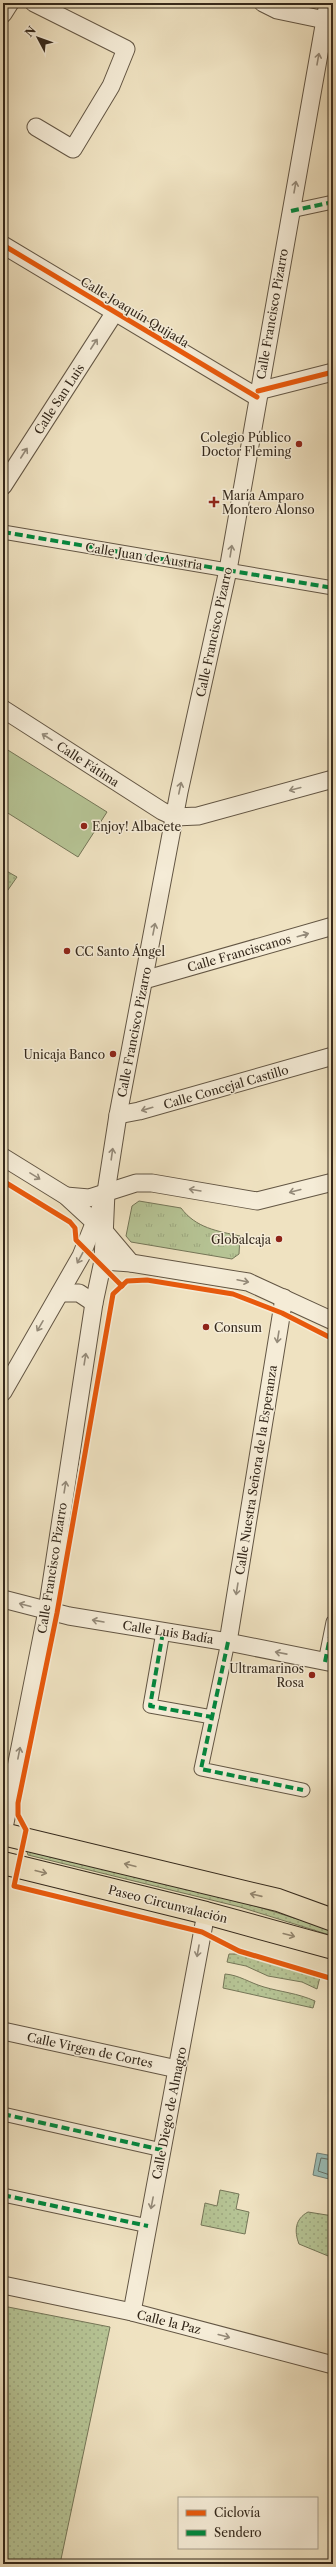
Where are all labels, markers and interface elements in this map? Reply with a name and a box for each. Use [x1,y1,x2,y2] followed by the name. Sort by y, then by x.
[18,18,58,58] north arrow
[22,23,39,40] text: N
[314,53,322,66] one-way arrow
[292,181,300,194] one-way arrow
[253,247,291,381] street label: Calle Francisco Pizarro
[78,274,192,351] street label: Calle Joaquín Quijada
[90,339,98,350] one-way arrow
[31,361,87,437] street label: Calle San Luis
[200,430,292,459] place label: Colegio Público Doctor Fleming
[294,439,304,449] marker: Colegio Público Doctor Fleming
[20,448,28,459] one-way arrow
[222,488,315,517] place label: María Amparo Montero Alonso
[209,497,219,507] marker: María Amparo Montero Alonso
[84,539,204,573] street label: Calle Juan de Austria
[227,545,235,558] one-way arrow
[193,566,235,698] street label: Calle Francisco Pizarro
[42,733,53,741] one-way arrow
[54,738,123,790] street label: Calle Fátima
[177,782,185,795] one-way arrow
[289,786,302,793] one-way arrow
[92,819,182,834] place label: Enjoy! Albacete
[79,821,89,831] marker: Enjoy! Albacete
[150,923,158,936] one-way arrow
[185,931,293,975] street label: Calle Franciscanos
[296,931,309,938] one-way arrow
[75,943,165,959] place label: CC Santo Ángel
[62,946,72,956] marker: CC Santo Ángel
[114,965,154,1099] street label: Calle Francisco Pizarro
[24,1047,105,1062] place label: Unicaja Banco
[108,1049,118,1059] marker: Unicaja Banco
[162,1062,290,1112] street label: Calle Concejal Castillo
[141,1106,154,1113] one-way arrow
[108,1148,116,1161] one-way arrow
[29,1173,41,1181] one-way arrow
[189,1186,202,1194] one-way arrow
[289,1188,302,1196] one-way arrow
[211,1232,272,1247] place label: Globalcaja
[274,1234,284,1244] marker: Globalcaja
[76,1252,83,1264] one-way arrow
[237,1278,250,1286] one-way arrow
[36,1320,44,1332] one-way arrow
[214,1320,262,1335] place label: Consum
[201,1322,211,1332] marker: Consum
[274,1330,282,1343] one-way arrow
[81,1353,89,1366] one-way arrow
[232,1363,280,1576] street label: Calle Nuestra Señora de la Esperanza
[62,1481,70,1494] one-way arrow
[34,1501,70,1635] street label: Calle Francisco Pizarro
[233,1582,241,1595] one-way arrow
[19,1601,32,1608] one-way arrow
[92,1617,105,1625] one-way arrow
[121,1617,215,1647] street label: Calle Luis Badía
[275,1648,288,1656] one-way arrow
[229,1661,305,1690] place label: Ultramarinos Rosa
[307,1670,317,1680] marker: Ultramarinos Rosa
[15,1747,23,1760] one-way arrow
[123,1861,136,1869] one-way arrow
[34,1869,47,1876] one-way arrow
[107,1882,230,1926] street label: Paseo Circunvalación
[250,1890,263,1898] one-way arrow
[282,1932,295,1939] one-way arrow
[194,1945,202,1958] one-way arrow
[26,2029,154,2071] street label: Calle Virgen de Cortes
[149,2045,189,2181] street label: Calle Diego de Almagro
[148,2196,156,2209] one-way arrow
[135,2307,203,2337] street label: Calle la Paz
[217,2333,230,2340] one-way arrow
[178,2497,318,2549] legend
[214,2505,261,2520] text: Ciclovía
[214,2525,262,2540] text: Sendero

